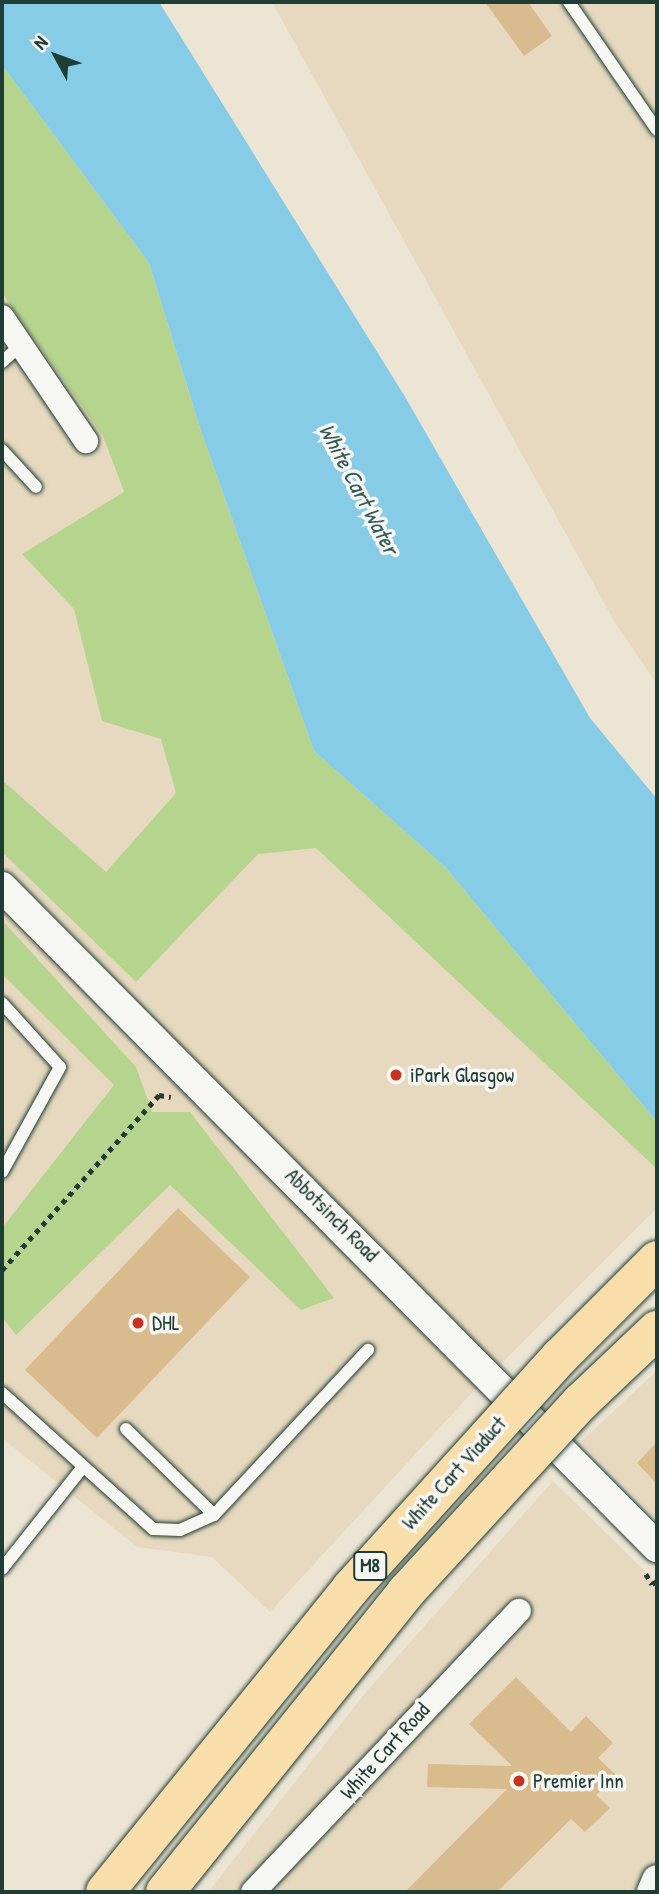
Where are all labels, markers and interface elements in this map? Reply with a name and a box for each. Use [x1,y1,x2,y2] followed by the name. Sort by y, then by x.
[21,21,91,91] north arrow
[27,30,53,55] text: N
[313,419,405,559] water label: White Cart Water
[410,1062,514,1088] place label: iPark Glasgow
[388,1067,404,1083] marker: iPark Glasgow
[280,1163,384,1267] street label: Abbotsinch Road
[152,1310,180,1336] place label: DHL
[130,1315,146,1331] marker: DHL
[397,1411,511,1535] street label: White Cart Viaduct
[352,1550,388,1582] road number: M8
[335,1698,435,1804] street label: White Cart Road
[533,1768,624,1794] place label: Premier Inn
[511,1773,527,1789] marker: Premier Inn

